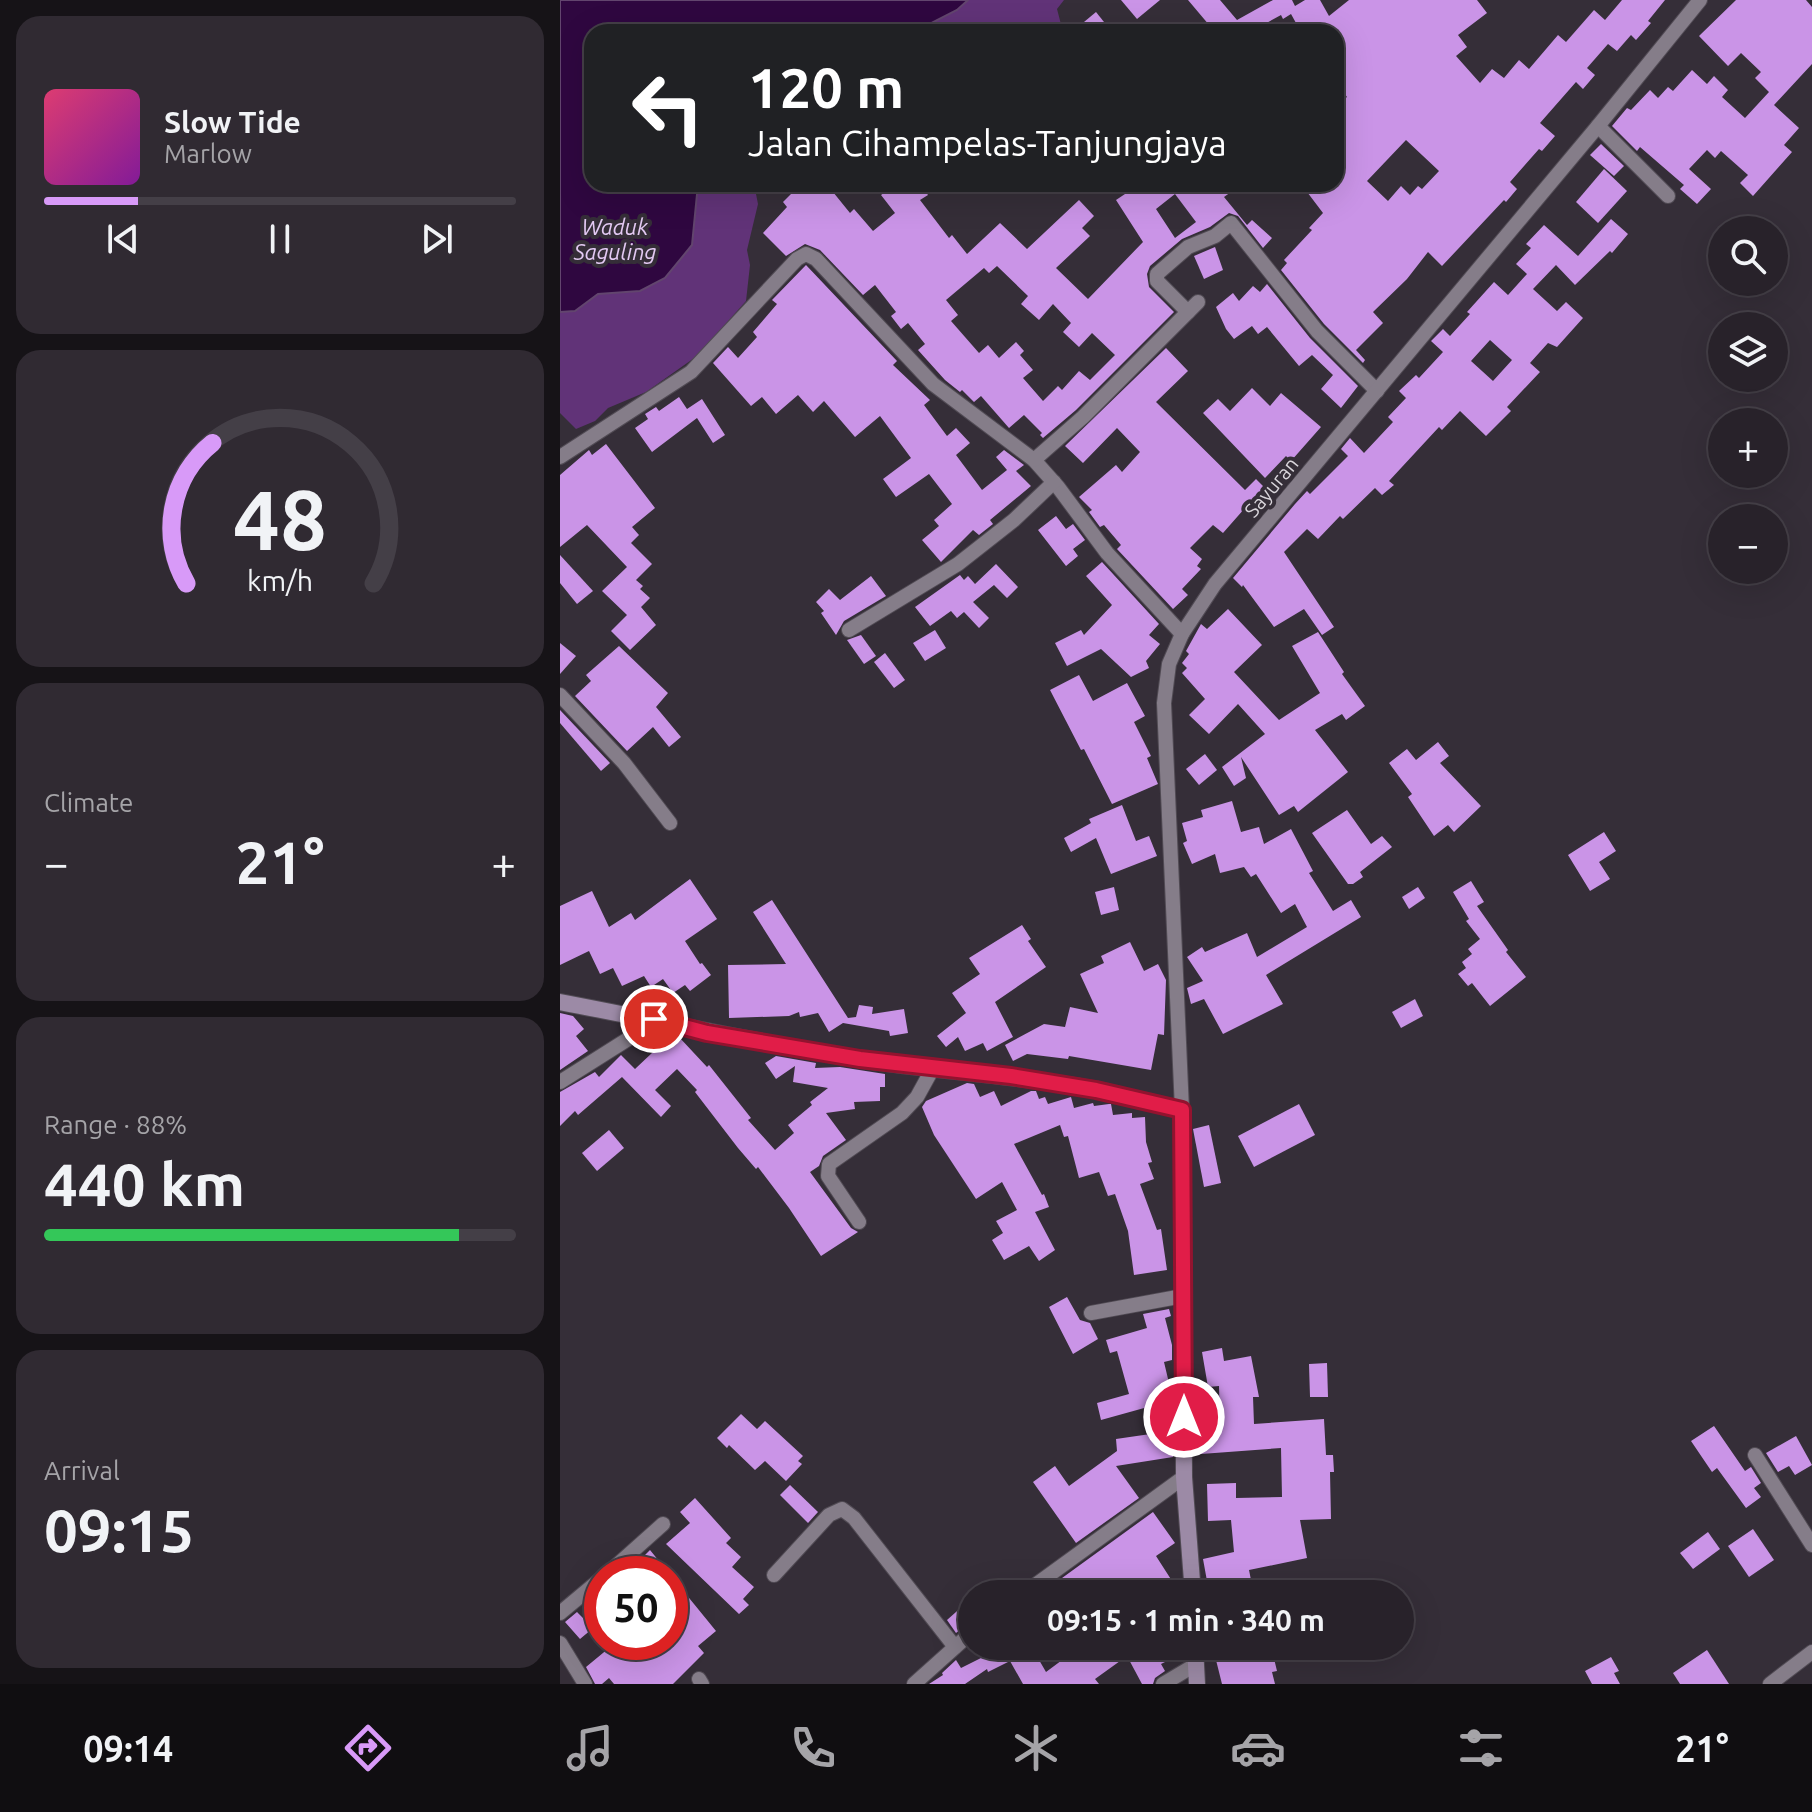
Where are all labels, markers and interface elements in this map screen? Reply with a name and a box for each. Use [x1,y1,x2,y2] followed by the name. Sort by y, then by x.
[616,56,720,160] icon: left
[748,56,904,119] text: 120 m
[164,105,301,139] text: Slow Tide
[748,122,1227,163] text: Jalan Cihampelas-Tanjungjaya
[164,139,252,168] text: Marlow
[573,214,656,264] water label: Waduk Saguling
[1708,216,1788,584] map controls
[1708,216,1788,296] button: search
[101,217,145,261] icon: previous
[258,217,302,261] icon: pause
[415,217,459,261] icon: next
[1708,312,1788,392] button: layers
[1708,408,1788,488] button: +
[1239,452,1303,522] street label: Sayuran
[233,472,327,566] text: 48
[1708,504,1788,584] button: −
[247,565,313,597] text: km/h
[44,788,133,817] text: Climate
[236,828,324,895] text: 21°
[44,838,69,887] text: −
[491,838,516,887] text: +
[620,985,688,1053] pin
[632,997,676,1041] icon: arrive
[44,1110,187,1139] text: Range · 88%
[44,1150,245,1217] text: 440 km
[1142,1375,1226,1459] position arrow
[44,1456,120,1485] text: Arrival
[44,1496,194,1563] text: 09:15
[584,1556,688,1660] speed limit sign: 50
[1047,1603,1325,1637] text: 09:15 · 1 min · 340 m
[340,1720,396,1776] icon: directions
[562,1720,618,1776] icon: music
[785,1720,841,1776] icon: phone
[1008,1720,1064,1776] icon: climate
[1230,1720,1286,1776] icon: car
[1453,1720,1509,1776] icon: filters
[83,1728,173,1769] text: 09:14
[1675,1728,1729,1769] text: 21°

